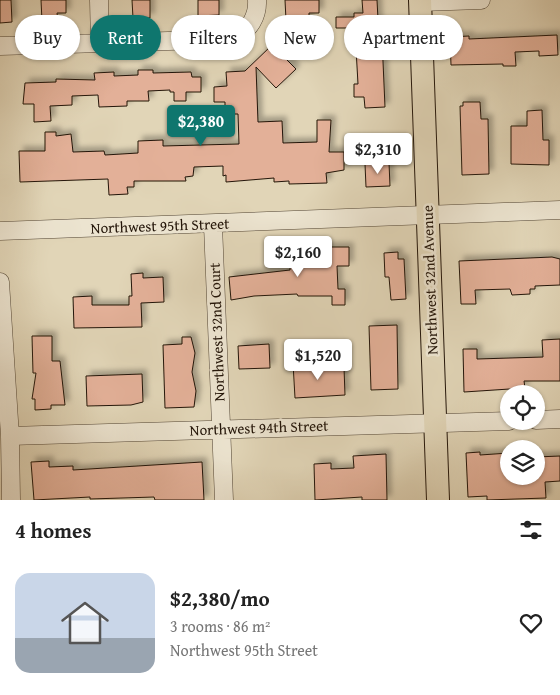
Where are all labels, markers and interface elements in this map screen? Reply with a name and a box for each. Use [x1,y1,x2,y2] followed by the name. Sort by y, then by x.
[15,15,80,60] chip: Buy
[90,15,161,60] chip: Rent
[171,15,255,60] chip: Filters
[265,15,334,60] chip: New
[344,15,463,60] chip: Apartment
[160,104,242,147] pin: $2,380
[178,109,224,133] text: $2,380
[337,132,419,175] pin: $2,310
[355,137,401,161] text: $2,310
[416,205,443,355] street label: Northwest 32nd Avenue
[90,213,230,238] street label: Northwest 95th Street
[257,236,339,278] pin: $2,160
[275,240,321,264] text: $2,160
[204,262,229,402] street label: Northwest 32nd Court
[277,338,359,381] pin: $1,520
[295,343,341,367] text: $1,520
[500,385,545,485] map controls
[500,385,545,430] button: locate
[189,415,329,440] street label: Northwest 94th Street
[500,440,545,485] button: layers
[15,515,91,546] text: 4 homes
[517,516,545,544] icon: filters
[170,583,270,614] text: $2,380/mo
[55,593,115,653] icon: home
[517,609,545,637] icon: heart
[170,614,270,638] text: 3 rooms · 86 m²
[170,638,318,662] text: Northwest 95th Street

